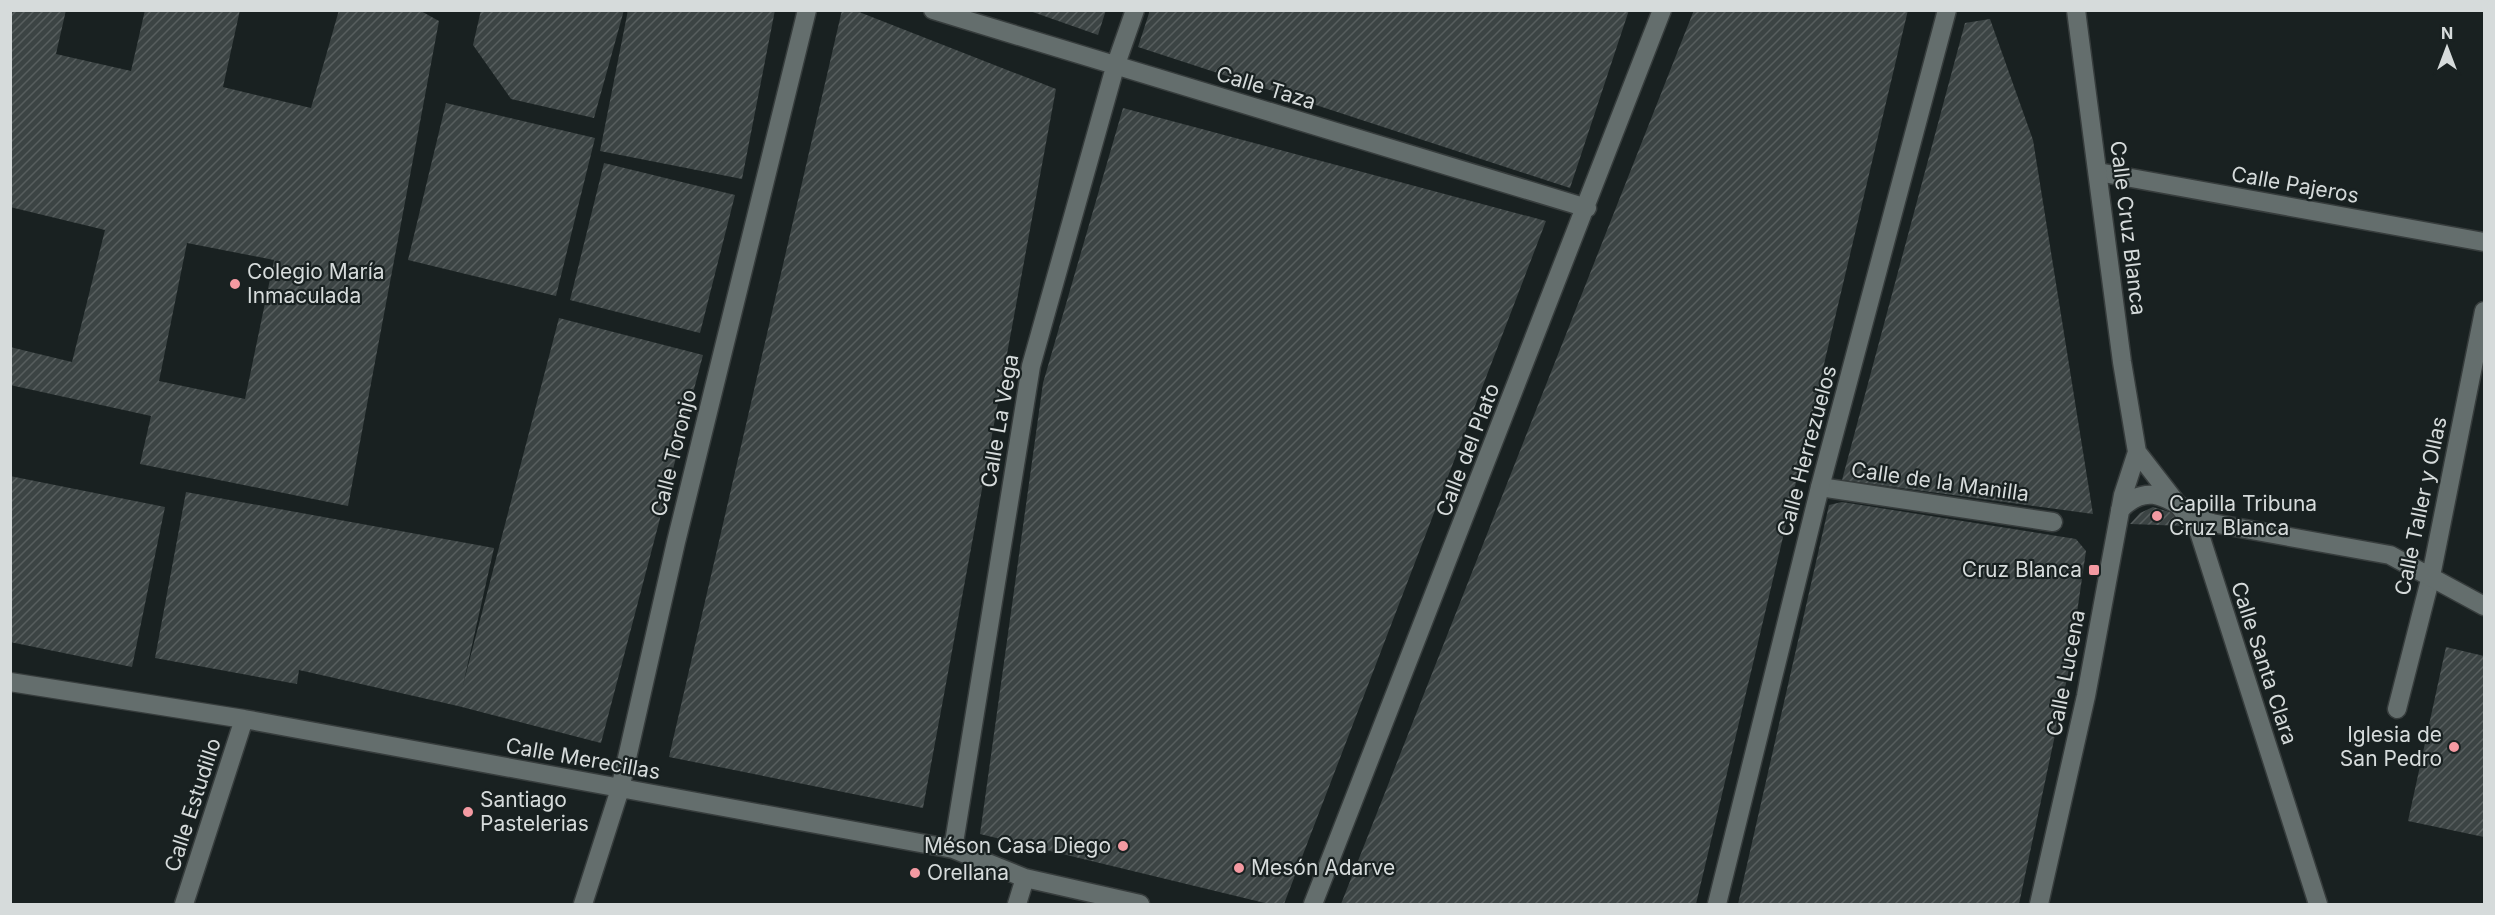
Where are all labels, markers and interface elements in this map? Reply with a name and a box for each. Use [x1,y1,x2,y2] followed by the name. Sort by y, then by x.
[2417,18,2477,78] north arrow
[2441,23,2453,43] text: N
[1213,61,1319,114] street label: Calle Taza
[2105,139,2152,317] street label: Calle Cruz Blanca
[2229,161,2361,208] street label: Calle Pajeros
[247,259,385,308] place label: Colegio María Inmaculada
[228,277,242,291] marker: Colegio María Inmaculada
[975,352,1024,490] street label: Calle La Vega
[1772,363,1841,539] street label: Calle Herrezuelos
[1431,379,1504,520] street label: Calle del Plato
[646,387,701,519] street label: Calle Toronjo
[2389,414,2452,598] street label: Calle Taller y Ollas
[1849,457,2031,506] street label: Calle de la Manilla
[2169,491,2317,540] place label: Capilla Tribuna Cruz Blanca
[2150,509,2164,523] marker: Capilla Tribuna Cruz Blanca
[1962,557,2082,582] place label: Cruz Blanca
[2087,563,2101,577] marker: Cruz Blanca
[2226,578,2303,747] street label: Calle Santa Clara
[2041,608,2090,738] street label: Calle Lucena
[2340,722,2442,771] place label: Iglesia de San Pedro
[504,733,662,784] street label: Calle Merecillas
[159,735,226,875] street label: Calle Estudillo
[2447,740,2461,754] marker: Iglesia de San Pedro
[480,787,589,836] place label: Santiago Pastelerias
[461,805,475,819] marker: Santiago Pastelerias
[924,833,1111,858] place label: Méson Casa Diego
[1116,839,1130,853] marker: Méson Casa Diego
[1251,855,1395,880] place label: Mesón Adarve
[927,860,1009,885] place label: Orellana
[1232,861,1246,875] marker: Mesón Adarve
[908,866,922,880] marker: Orellana

